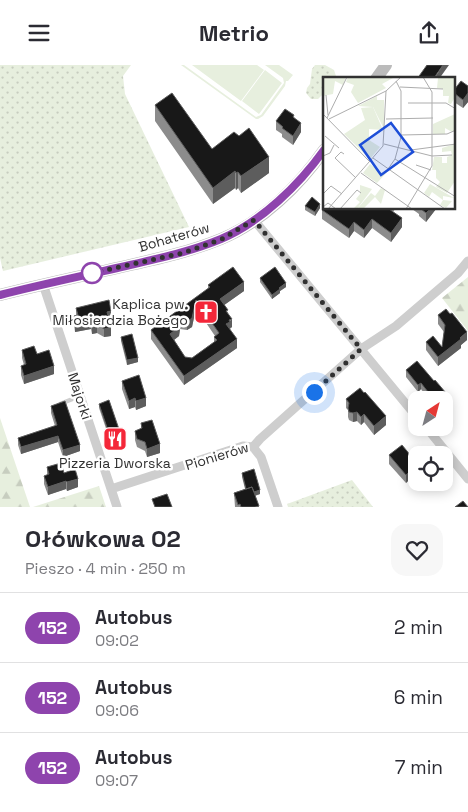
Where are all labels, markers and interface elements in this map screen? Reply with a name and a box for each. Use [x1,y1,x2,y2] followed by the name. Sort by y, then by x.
[25,19,53,47] icon: menu
[199,19,269,47] text: Metrio
[415,19,443,47] icon: share
[323,77,456,210] inset map
[136,218,212,256] street label: Bohaterów
[81,262,103,284] unlabelled marker
[53,295,188,329] place label: Kaplica pw. Miłosierdzia Bożego
[193,299,219,325] church icon: Kaplica pw. Miłosierdzia Bożego
[64,370,96,422] street label: Majorki
[302,380,327,405] your location
[408,391,452,436] north arrow
[408,391,453,491] map controls
[102,426,128,452] restaurant icon: Pizzeria Dworska
[183,438,251,474] street label: Pionierów
[408,446,453,491] button: locate
[59,454,171,472] place label: Pizzeria Dworska
[25,523,181,554] text: Ołówkowa 02
[391,524,443,576] button: heart
[25,558,186,579] text: Pieszo · 4 min · 250 m
[95,605,172,630] text: Autobus
[394,615,443,640] text: 2 min
[38,616,67,639] text: 152
[95,630,139,651] text: 09:02
[95,675,172,700] text: Autobus
[394,685,443,710] text: 6 min
[38,686,67,709] text: 152
[95,700,139,721] text: 09:06
[95,745,172,770] text: Autobus
[395,755,443,780] text: 7 min
[38,756,67,779] text: 152
[95,770,138,791] text: 09:07

